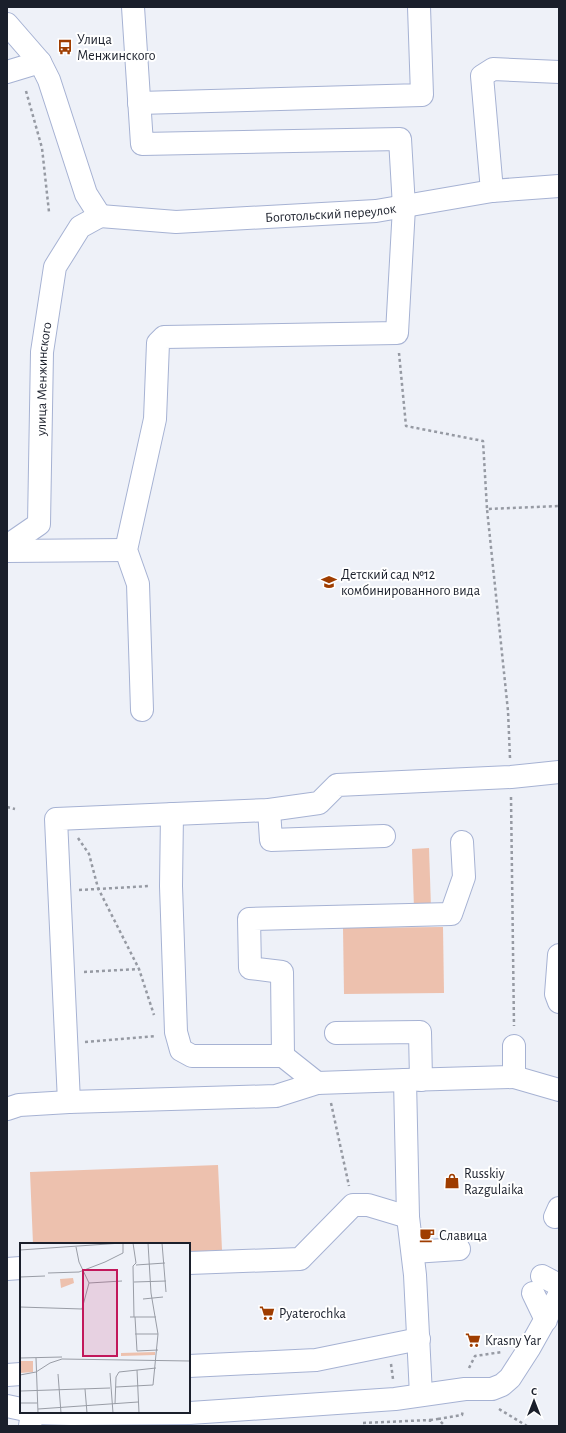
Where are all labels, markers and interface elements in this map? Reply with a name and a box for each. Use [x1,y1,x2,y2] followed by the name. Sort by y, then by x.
[77,33,156,63] place label: Улица Менжинского
[56,38,74,56] bus stop icon: Улица Менжинского
[265,202,398,225] street label: Боготольский переулок
[35,321,55,437] street label: улица Менжинского
[341,568,481,598] place label: Детский сад №12 комбинированного вида
[320,573,338,591] school or university icon: Детский сад №12 комбинированного вида
[464,1167,524,1197] place label: Russkiy Razgulaika
[443,1172,461,1190] shop icon: Russkiy Razgulaika
[418,1226,436,1244] cafe icon: Славица
[439,1229,488,1243] place label: Славица
[20,1243,190,1413] inset map
[258,1304,276,1322] supermarket icon: Pyaterochka
[279,1307,346,1321] place label: Pyaterochka
[464,1331,482,1349] supermarket icon: Krasny Yar
[485,1334,542,1348] place label: Krasny Yar
[514,1381,554,1421] north arrow
[531,1386,537,1397] text: С

